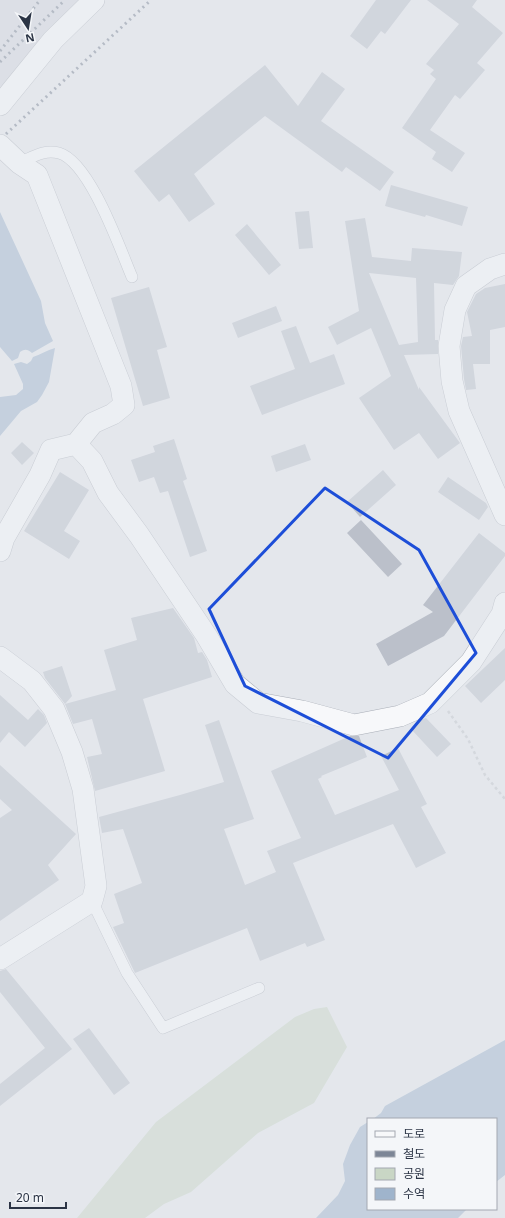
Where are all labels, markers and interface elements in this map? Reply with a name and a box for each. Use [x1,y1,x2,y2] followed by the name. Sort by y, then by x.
[8,8,48,48] north arrow
[24,30,36,47] text: N
[367,1118,497,1210] legend
[403,1125,425,1142] text: 도로
[403,1145,425,1162] text: 철도
[403,1165,425,1182] text: 공원
[10,1184,66,1210] scale bar
[403,1185,425,1202] text: 수역
[16,1189,44,1206] text: 20 m

